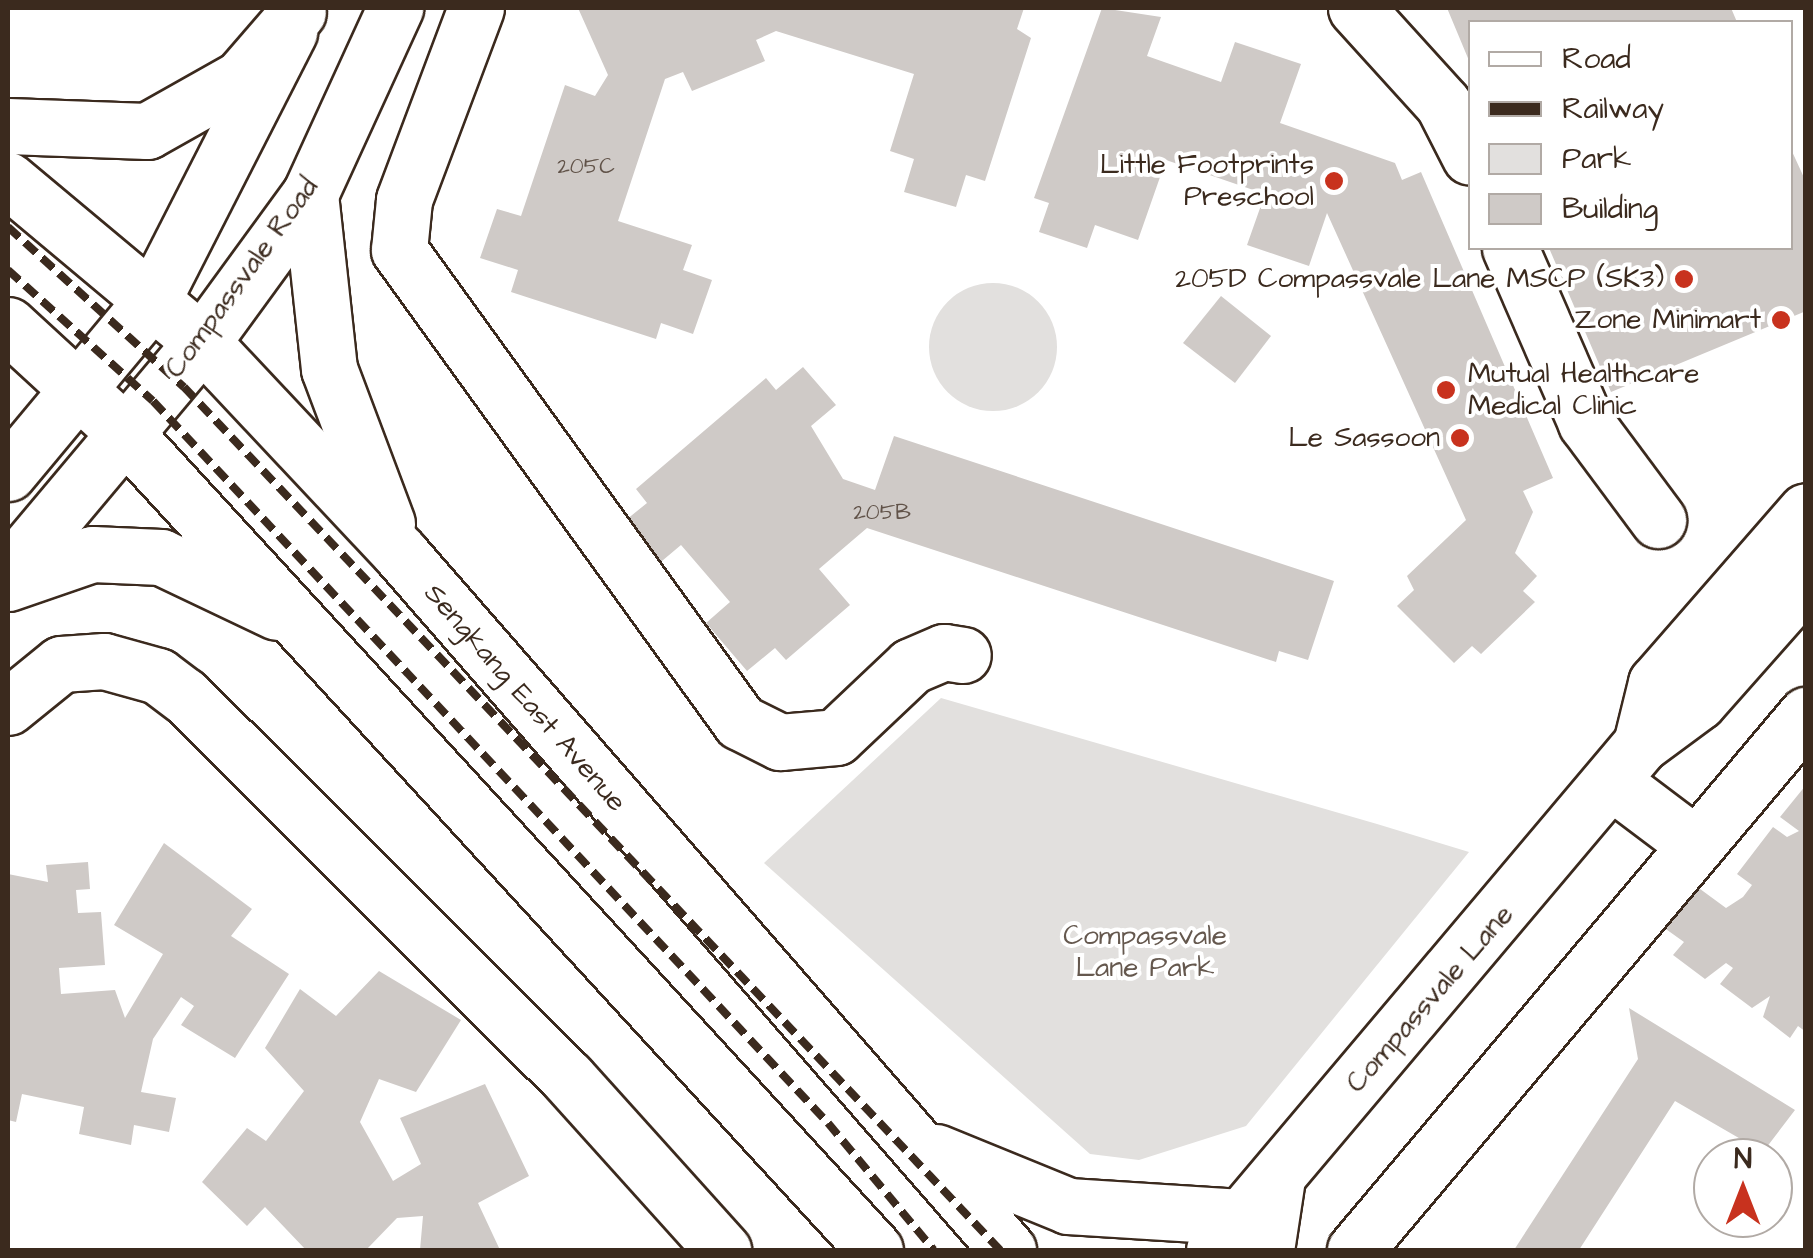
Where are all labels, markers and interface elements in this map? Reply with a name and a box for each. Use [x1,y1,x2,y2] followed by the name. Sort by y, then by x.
[1468,20,1793,250] legend
[1562,38,1631,80] text: Road
[1562,88,1664,130] text: Railway
[1562,138,1631,180] text: Park
[1100,148,1314,214] place label: Little Footprints Preschool
[557,154,615,180] house number: 205C
[1323,170,1345,192] marker: Little Footprints Preschool
[158,171,326,385] street label: Compassvale Road
[1562,188,1658,230] text: Building
[1175,262,1664,296] place label: 205D Compassvale Lane MSCP (SK3)
[1673,268,1695,290] marker: 205D Compassvale Lane MSCP (SK3)
[1574,303,1761,337] place label: Zone Minimart
[1770,309,1792,331] marker: Zone Minimart
[1468,357,1699,423] place label: Mutual Healthcare Medical Clinic
[1433,377,1459,403] marker: Mutual Healthcare Medical Clinic
[1288,421,1440,455] place label: Le Sassoon
[1449,427,1471,449] marker: Le Sassoon
[853,500,911,526] house number: 205B
[417,577,633,819] street label: Sengkang East Avenue
[1339,898,1521,1100] street label: Compassvale Lane
[1063,919,1227,985] park label: Compassvale Lane Park
[1693,1138,1793,1238] north arrow
[1734,1140,1752,1179] text: N

